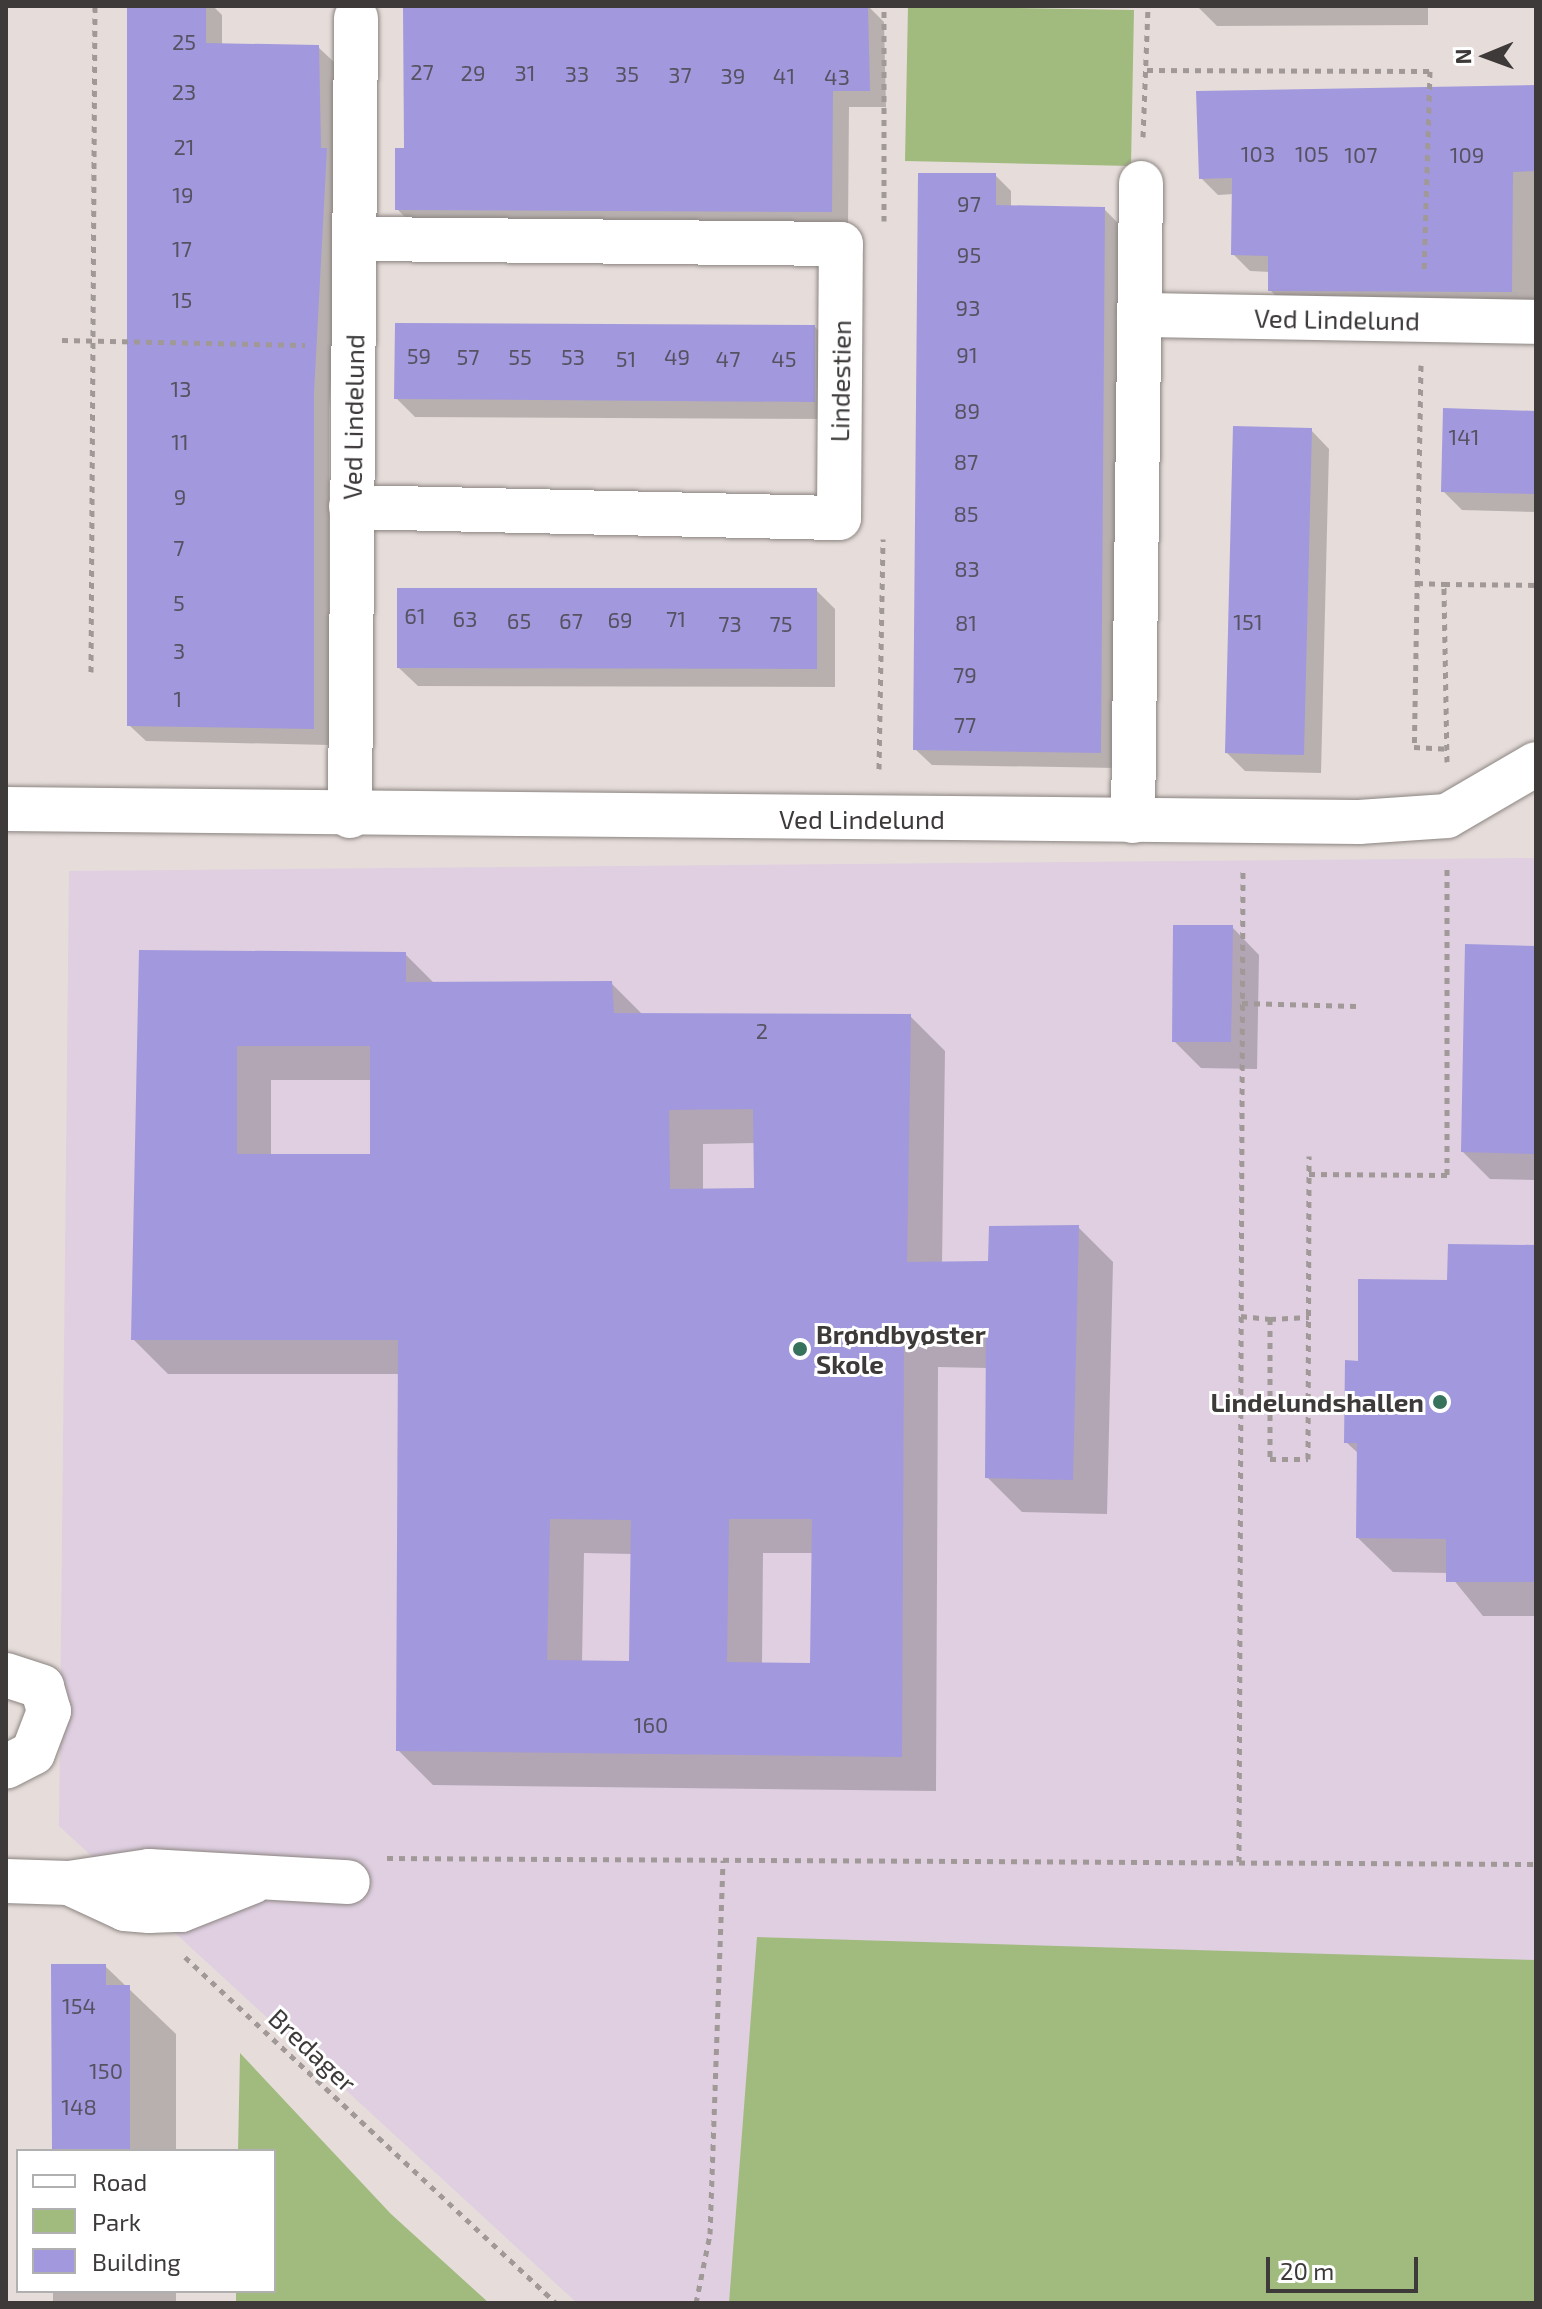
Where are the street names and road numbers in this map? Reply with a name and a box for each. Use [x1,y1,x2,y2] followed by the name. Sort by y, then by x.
[1254,302,1420,336] street label: Ved Lindelund
[823,320,857,442] street label: Lindestien
[336,334,370,500] street label: Ved Lindelund
[779,803,945,835] street label: Ved Lindelund
[263,2002,363,2098] street label: Bredager

